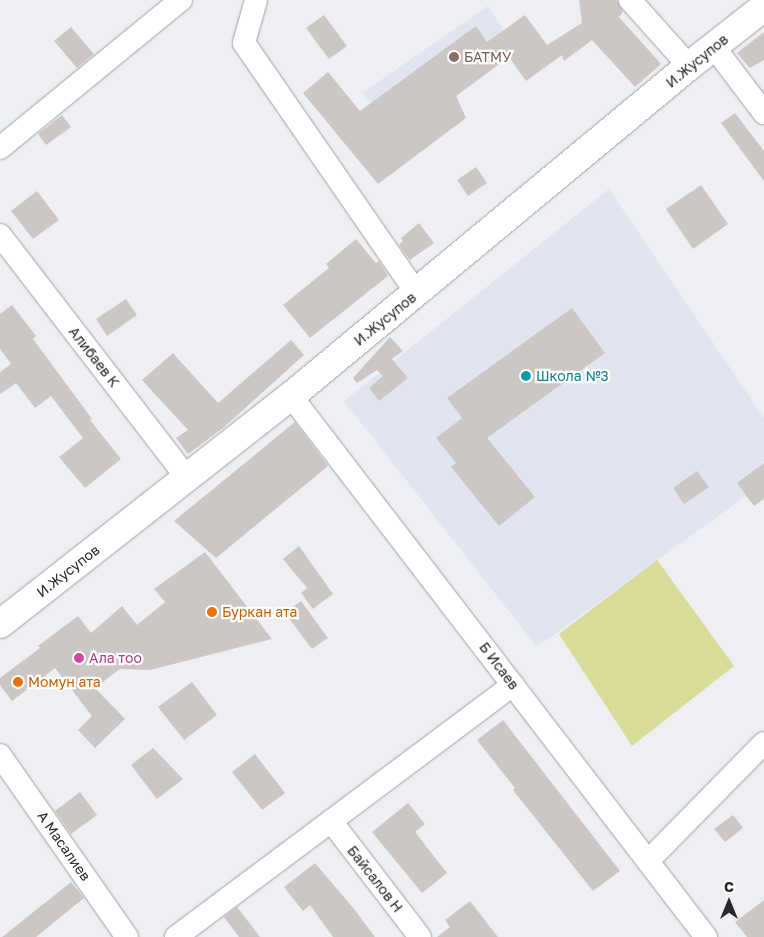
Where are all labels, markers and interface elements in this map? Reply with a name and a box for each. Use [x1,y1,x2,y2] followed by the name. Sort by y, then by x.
[663,31,731,91] street label: И.Жусупов
[464,49,511,65] place label: БАТМУ
[448,51,460,63] marker: БАТМУ
[351,289,419,349] street label: И.Жусупов
[65,323,123,391] street label: Алибаев К
[536,368,609,384] place label: Школа №3
[520,370,532,382] marker: Школа №3
[33,541,103,601] street label: И.Жусупов
[222,604,297,620] place label: Буркан ата
[206,606,218,618] marker: Буркан ата
[476,639,522,693] street label: Б Исаев
[89,650,142,666] place label: Ала тоо
[73,652,85,664] marker: Ала тоо
[28,674,101,690] place label: Момун ата
[12,676,24,688] marker: Момун ата
[34,808,94,884] street label: А Масалиев
[344,842,406,916] street label: Байсалов Н
[704,877,754,927] north arrow
[724,878,734,895] text: С

